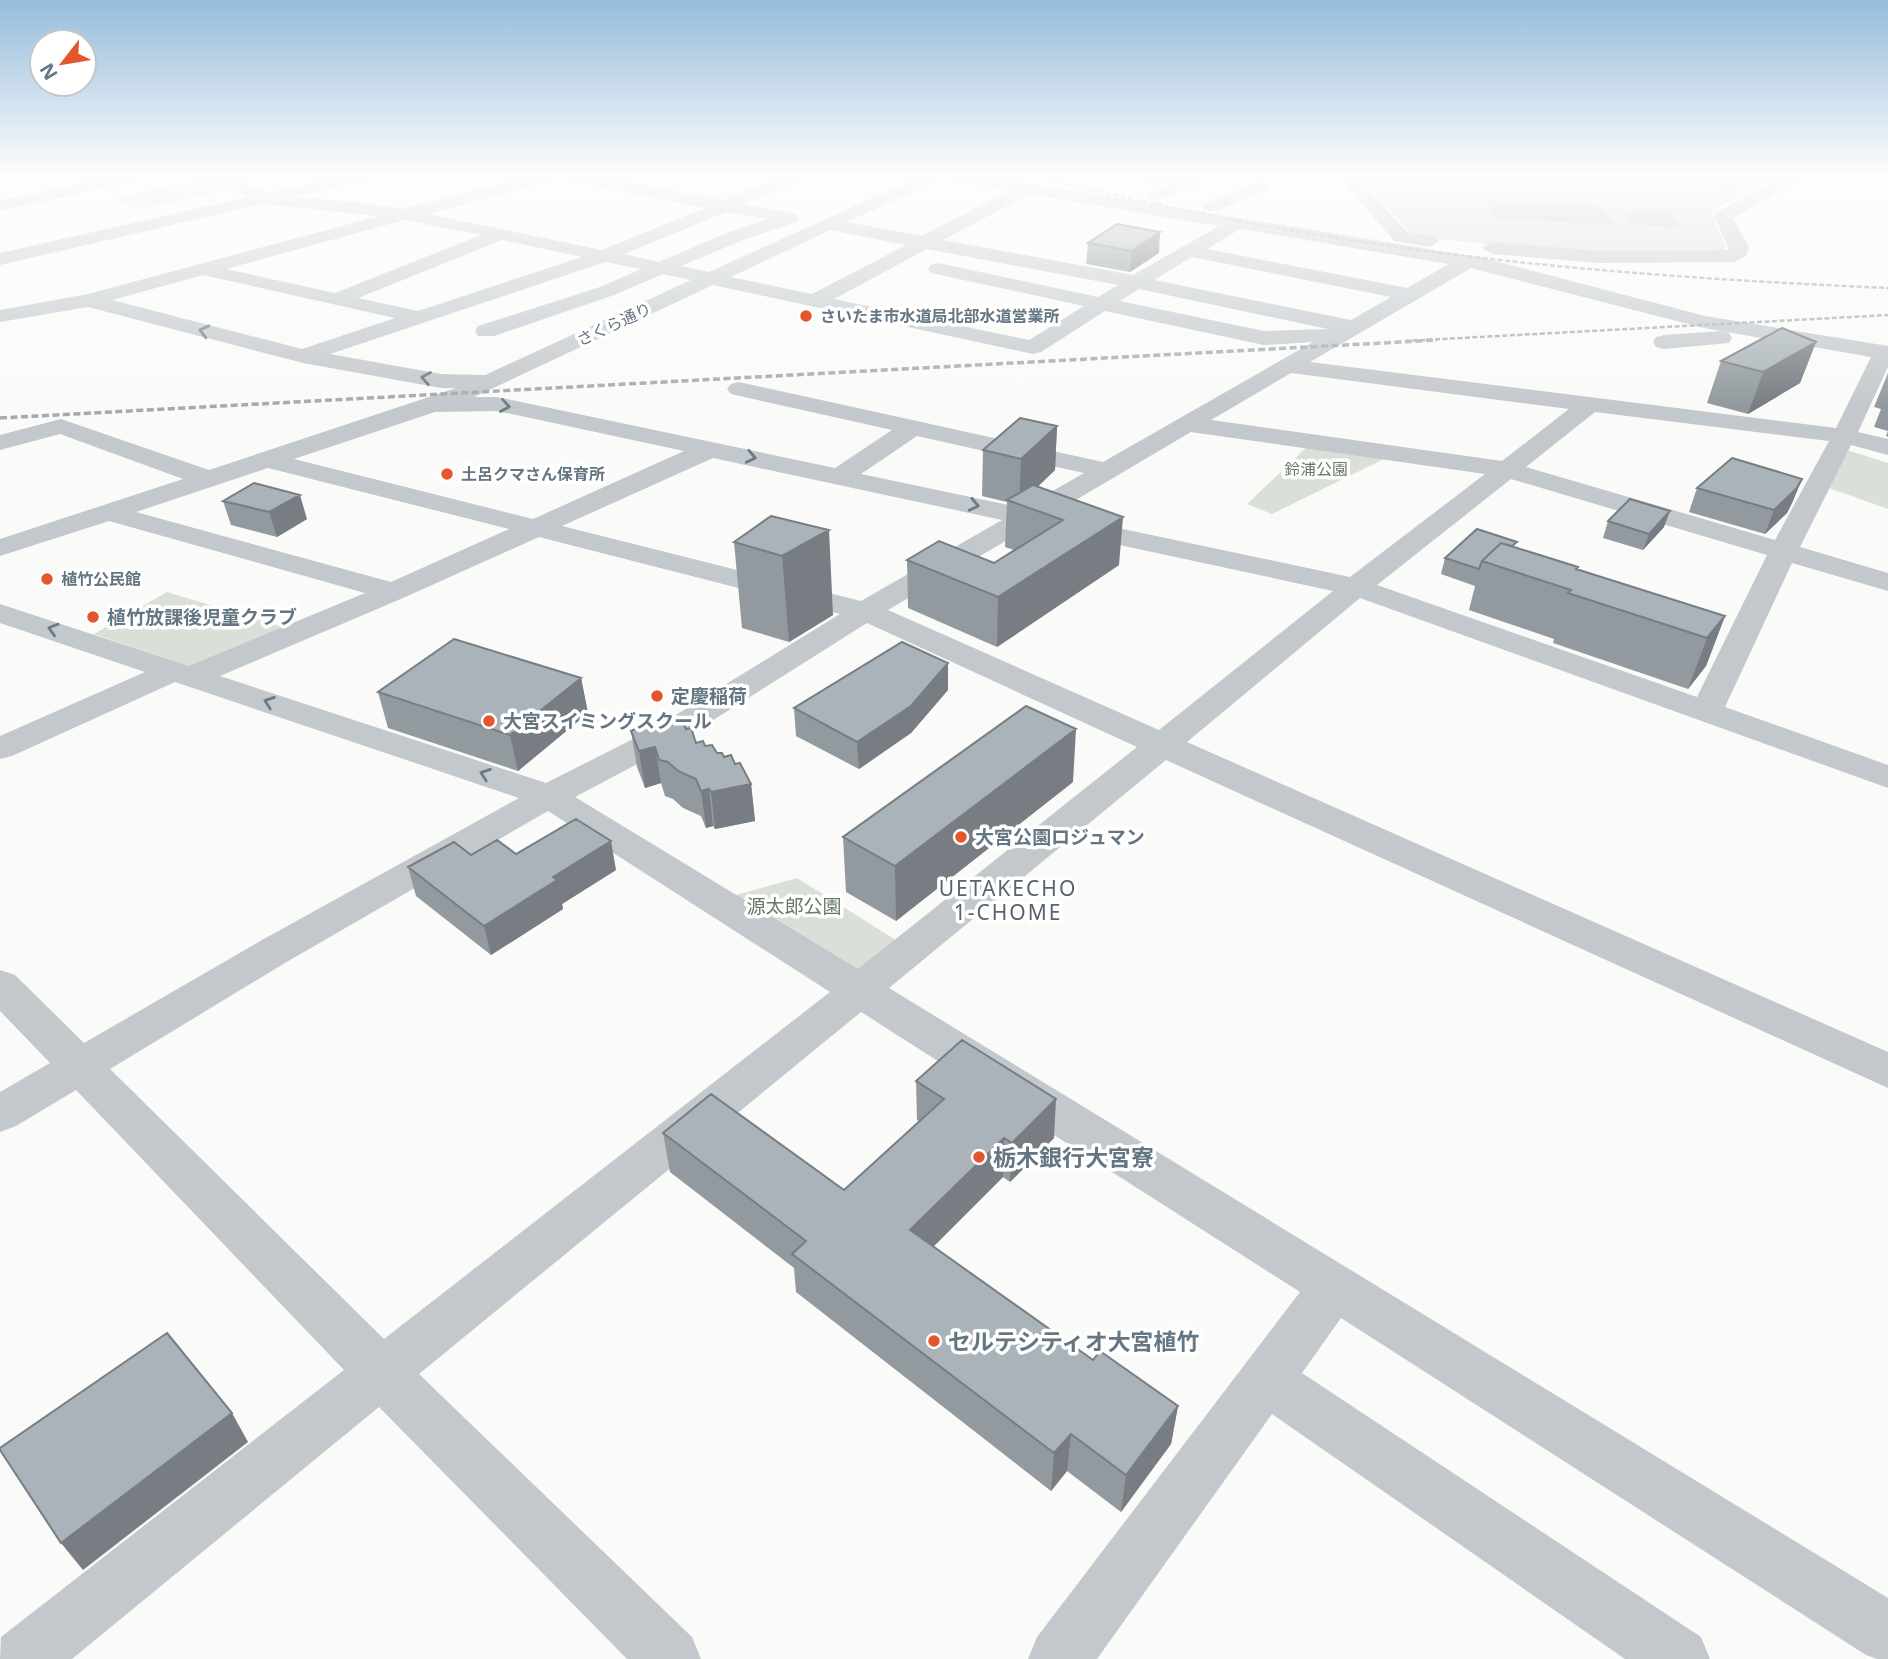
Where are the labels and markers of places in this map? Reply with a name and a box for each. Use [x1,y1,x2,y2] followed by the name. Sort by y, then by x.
[820,305,1060,327] place label: さいたま市水道局北部水道営業所
[798,308,814,324] marker: さいたま市水道局北部水道営業所
[461,463,605,485] place label: 土呂クマさん保育所
[439,466,455,482] marker: 土呂クマさん保育所
[61,568,141,590] place label: 植竹公民館
[39,571,55,587] marker: 植竹公民館
[107,604,297,630] place label: 植竹放課後児童クラブ
[85,609,101,625] marker: 植竹放課後児童クラブ
[671,683,747,709] place label: 定慶稲荷
[649,688,665,704] marker: 定慶稲荷
[503,708,712,734] place label: 大宮スイミングスクール
[481,713,497,729] marker: 大宮スイミングスクール
[975,824,1145,850] place label: 大宮公園ロジュマン
[953,829,969,845] marker: 大宮公園ロジュマン
[993,1141,1154,1173] place label: 栃木銀行大宮寮
[971,1149,987,1165] marker: 栃木銀行大宮寮
[948,1325,1200,1357] place label: セルテシティオ大宮植竹
[926,1333,942,1349] marker: セルテシティオ大宮植竹

